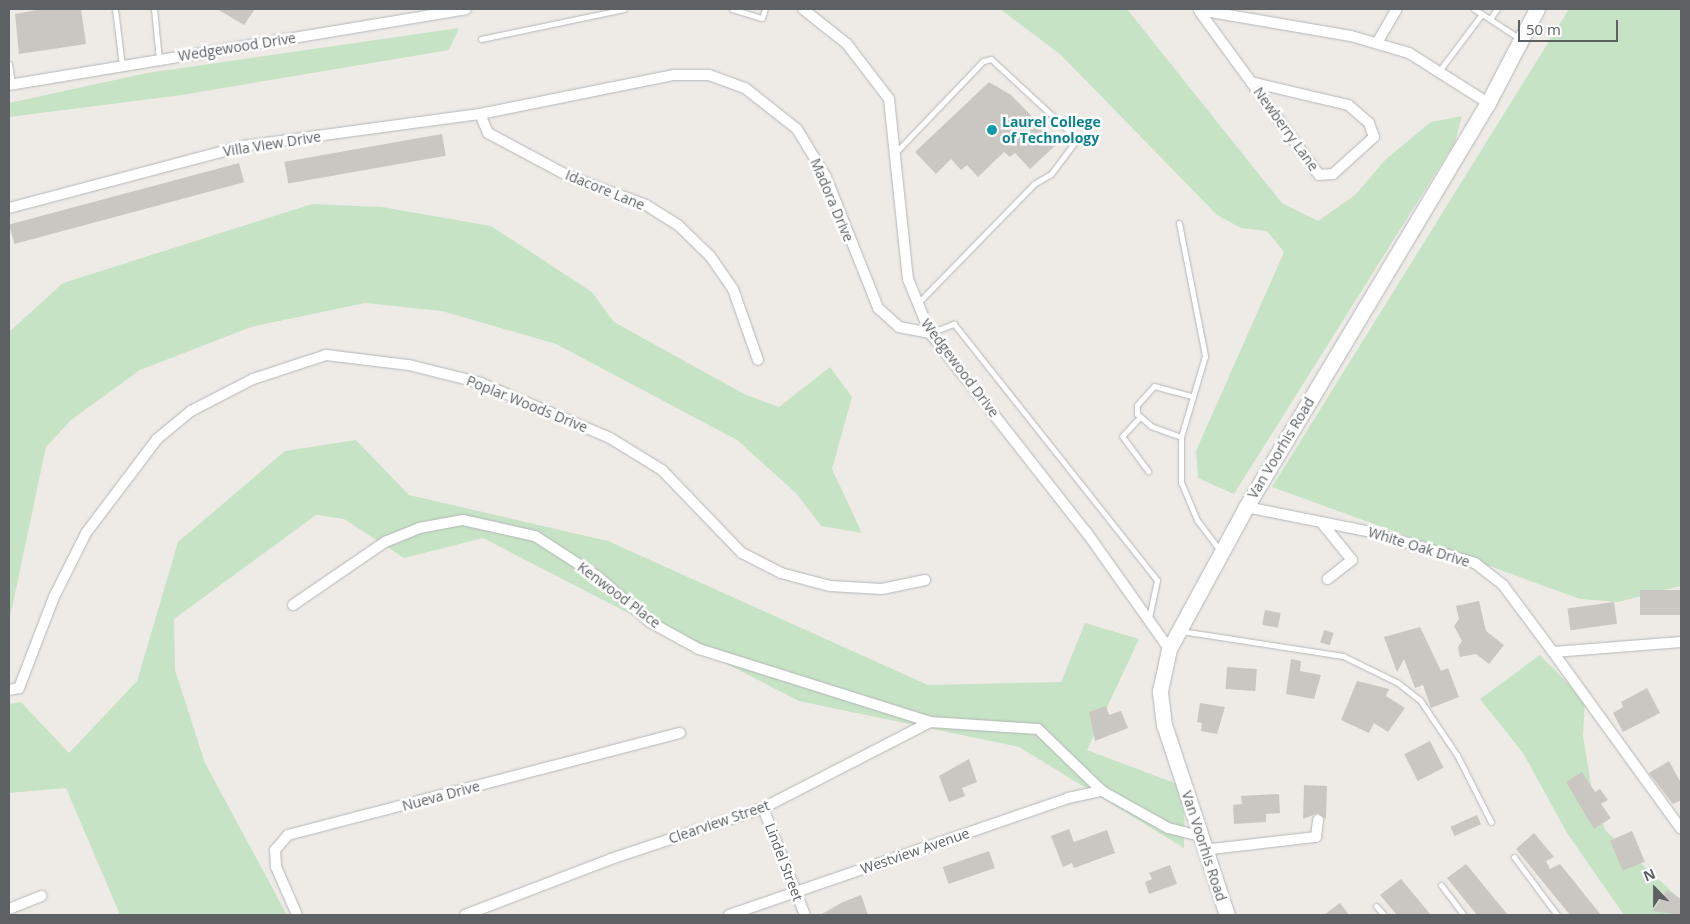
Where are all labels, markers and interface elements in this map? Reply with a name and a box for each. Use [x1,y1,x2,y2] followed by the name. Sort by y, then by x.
[1520,10,1620,42] scale bar
[1526,19,1561,39] text: 50 m
[177,29,297,65] street label: Wedgewood Drive
[1250,84,1322,174] street label: Newberry Lane
[1002,114,1101,146] place label: Laurel College of Technology
[986,124,998,136] marker: Laurel College of Technology
[222,128,322,160] street label: Villa View Drive
[807,156,857,244] street label: Madora Drive
[563,166,647,214] street label: Idacore Lane
[917,315,1003,421] street label: Wedgewood Drive
[464,372,590,436] street label: Poplar Woods Drive
[1244,394,1318,502] street label: Van Voorhis Road
[1366,524,1472,570] street label: White Oak Drive
[574,558,664,632] street label: Kenwood Place
[400,778,482,814] street label: Nueva Drive
[1178,789,1230,903] street label: Van Voorhis Road
[666,797,772,847] street label: Clearview Street
[761,821,807,903] street label: Lindel Street
[858,824,972,878] street label: Westview Avenue
[1630,864,1680,914] north arrow
[1640,864,1658,886] text: N

